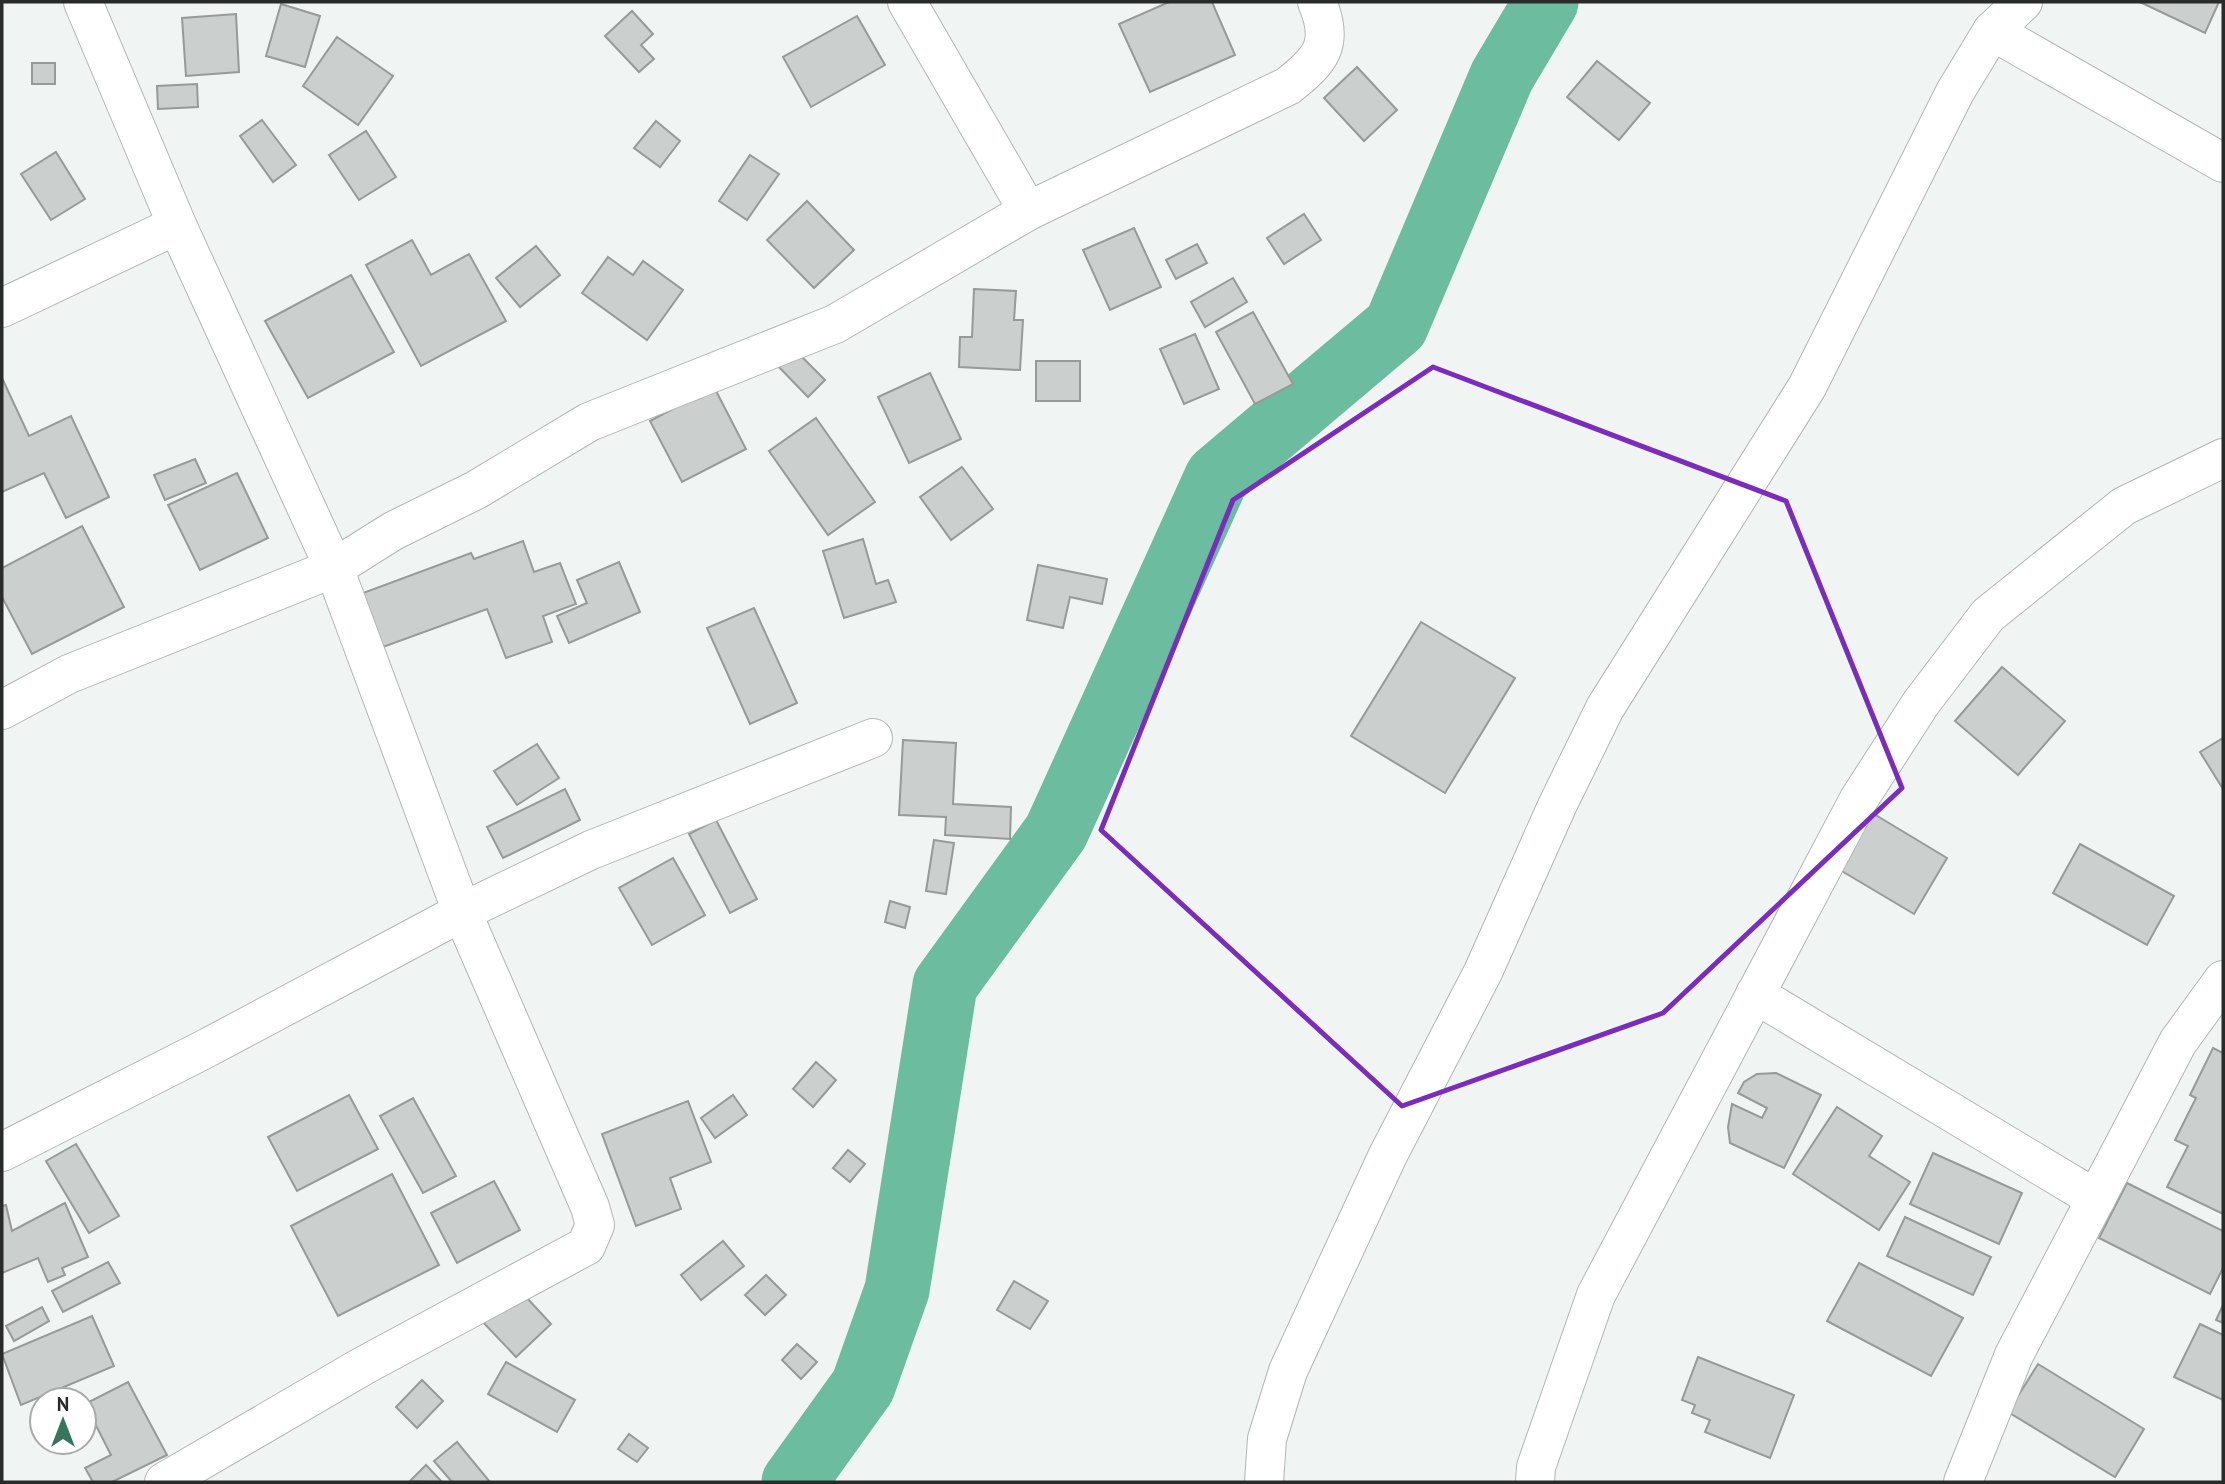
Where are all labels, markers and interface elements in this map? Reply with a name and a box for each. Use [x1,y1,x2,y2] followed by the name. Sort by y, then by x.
[28,1386,98,1456] north arrow
[57,1392,69,1416] text: N

